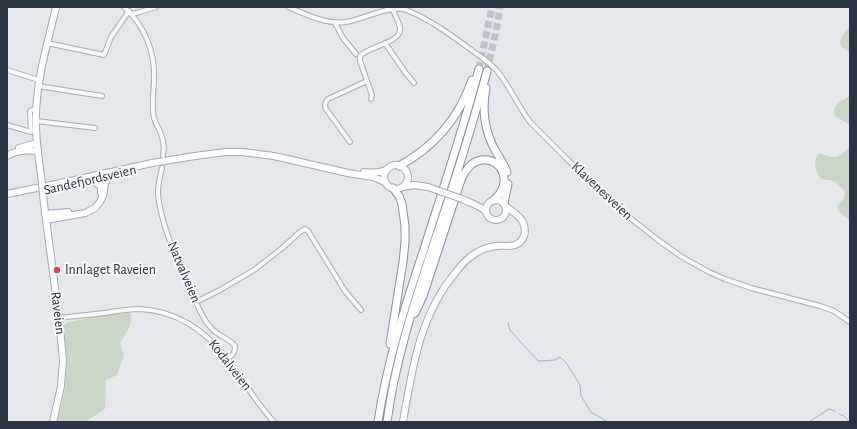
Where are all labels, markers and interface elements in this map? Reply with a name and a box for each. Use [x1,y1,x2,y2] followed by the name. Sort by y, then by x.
[568,158,636,224] street label: Klavenesveien
[42,161,138,199] street label: Sandefjordsveien
[164,239,204,305] street label: Natvalveien
[65,262,156,278] place label: Innlaget Raveien
[52,265,62,275] marker: Innlaget Raveien
[47,291,69,335] street label: Raveien
[205,336,255,394] street label: Kodalveien

